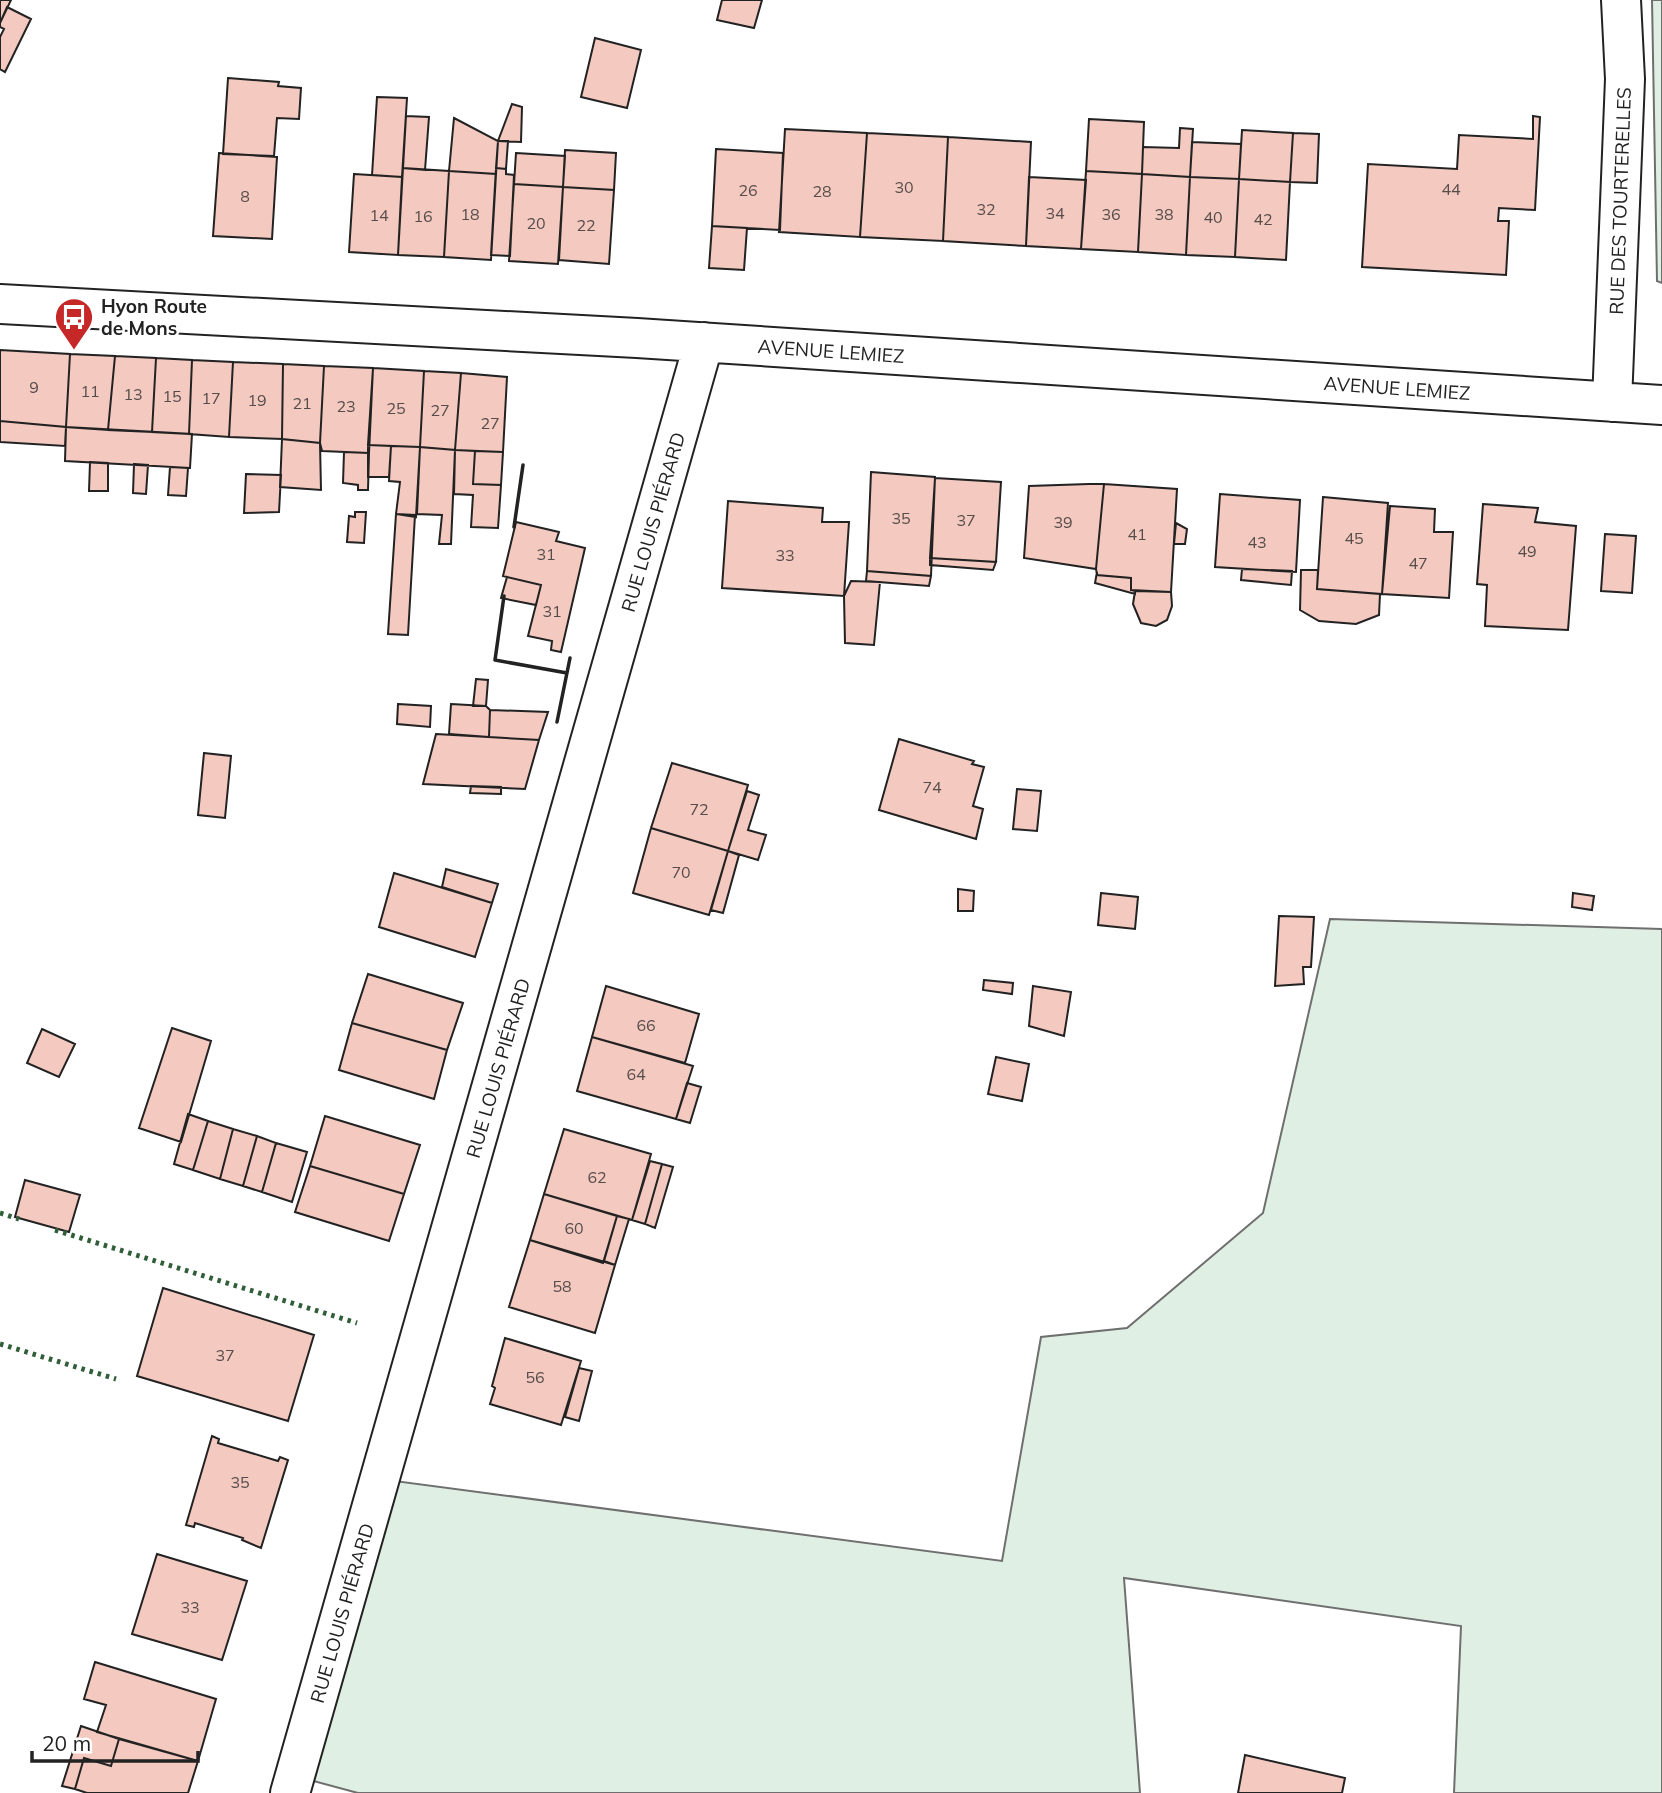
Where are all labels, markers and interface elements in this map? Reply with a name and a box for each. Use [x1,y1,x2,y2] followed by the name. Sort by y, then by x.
[1604,87,1636,315] street label: RUE DES TOURTERELLES
[894,177,914,197] house number: 30
[1441,179,1461,199] house number: 44
[738,180,758,200] house number: 26
[812,181,832,201] house number: 28
[240,186,250,206] house number: 8
[976,199,996,219] house number: 32
[1045,203,1065,223] house number: 34
[460,204,480,224] house number: 18
[1101,204,1121,224] house number: 36
[1154,204,1174,224] house number: 38
[369,205,389,225] house number: 14
[413,206,433,226] house number: 16
[1203,207,1223,227] house number: 40
[1253,209,1273,229] house number: 42
[526,213,546,233] house number: 20
[576,215,596,235] house number: 22
[101,294,207,340] place label: Hyon Route de Mons
[53,296,95,351] bus stop icon: Hyon Route de Mons
[757,334,905,368] street label: AVENUE LEMIEZ
[1323,371,1471,405] street label: AVENUE LEMIEZ
[29,377,39,397] house number: 9
[80,381,100,401] house number: 11
[123,384,143,404] house number: 13
[162,386,182,406] house number: 15
[201,388,221,408] house number: 17
[247,390,267,410] house number: 19
[292,393,312,413] house number: 21
[336,396,356,416] house number: 23
[386,398,406,418] house number: 25
[430,400,450,420] house number: 27
[480,413,500,433] house number: 27
[616,429,690,615] street label: RUE LOUIS PIÉRARD
[891,508,911,528] house number: 35
[956,510,976,530] house number: 37
[1053,512,1073,532] house number: 39
[1127,524,1147,544] house number: 41
[1344,528,1364,548] house number: 45
[1247,532,1267,552] house number: 43
[1517,541,1537,561] house number: 49
[536,544,556,564] house number: 31
[775,545,795,565] house number: 33
[1408,553,1428,573] house number: 47
[542,601,562,621] house number: 31
[922,777,942,797] house number: 74
[689,799,709,819] house number: 72
[671,862,691,882] house number: 70
[461,975,535,1161] street label: RUE LOUIS PIÉRARD
[636,1015,656,1035] house number: 66
[626,1064,646,1084] house number: 64
[587,1167,607,1187] house number: 62
[564,1218,584,1238] house number: 60
[552,1276,572,1296] house number: 58
[215,1345,235,1365] house number: 37
[525,1367,545,1387] house number: 56
[230,1472,250,1492] house number: 35
[305,1520,379,1706] street label: RUE LOUIS PIÉRARD
[180,1597,200,1617] house number: 33
[32,1720,198,1764] scale bar
[42,1730,91,1756] text: 20 m

